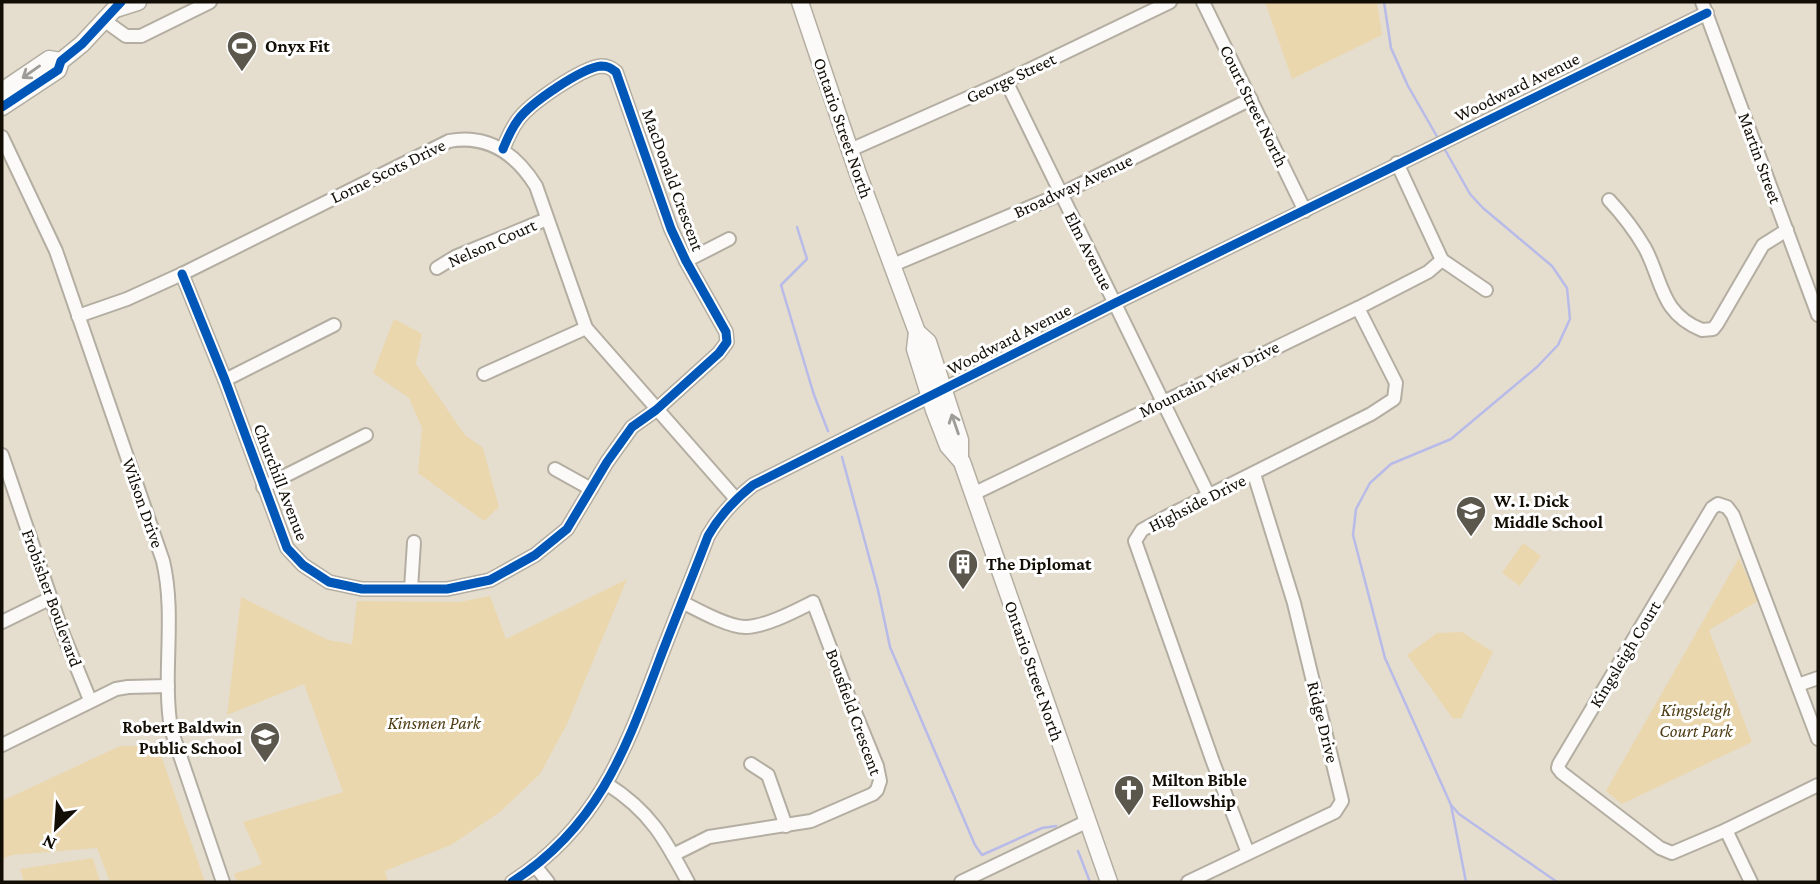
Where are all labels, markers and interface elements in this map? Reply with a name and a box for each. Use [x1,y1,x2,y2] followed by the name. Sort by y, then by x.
[225,29,259,73] sports icon: Onyx Fit
[265,36,330,56] place label: Onyx Fit
[1216,42,1292,170] street label: Court Street North
[963,48,1060,107] street label: George Street
[1451,48,1583,126] street label: Woodward Avenue
[810,55,877,201] street label: Ontario Street North
[22,65,41,79] one-way arrow
[638,106,708,255] street label: MacDonald Crescent
[1734,110,1786,207] street label: Martin Street
[327,134,449,207] street label: Lorne Scots Drive
[1010,150,1136,222] street label: Broadway Avenue
[1061,208,1117,294] street label: Elm Avenue
[445,214,540,271] street label: Nelson Court
[944,299,1074,379] street label: Woodward Avenue
[1136,336,1282,422] street label: Mountain View Drive
[948,413,960,435] one-way arrow
[250,421,312,543] street label: Churchill Avenue
[118,455,168,551] street label: Wilson Drive
[1145,470,1249,536] street label: Highside Drive
[1493,491,1603,532] place label: W. I. Dick Middle School
[1454,494,1488,538] school or university icon: W. I. Dick Middle School
[18,526,86,670] street label: Frobisher Boulevard
[946,547,980,591] building icon: The Diplomat
[986,554,1092,574] place label: The Diplomat
[1585,596,1665,711] street label: Kingsleigh Court
[1001,598,1068,744] street label: Ontario Street North
[822,646,886,779] street label: Bousfield Crescent
[1303,679,1343,765] street label: Ridge Drive
[1659,700,1734,741] park label: Kingsleigh Court Park
[387,713,482,733] park label: Kinsmen Park
[122,717,243,758] place label: Robert Baldwin Public School
[248,720,282,764] school or university icon: Robert Baldwin Public School
[1152,770,1247,811] place label: Milton Bible Fellowship
[1112,773,1146,817] church icon: Milton Bible Fellowship
[21,793,91,863] north arrow
[39,831,59,855] text: N

